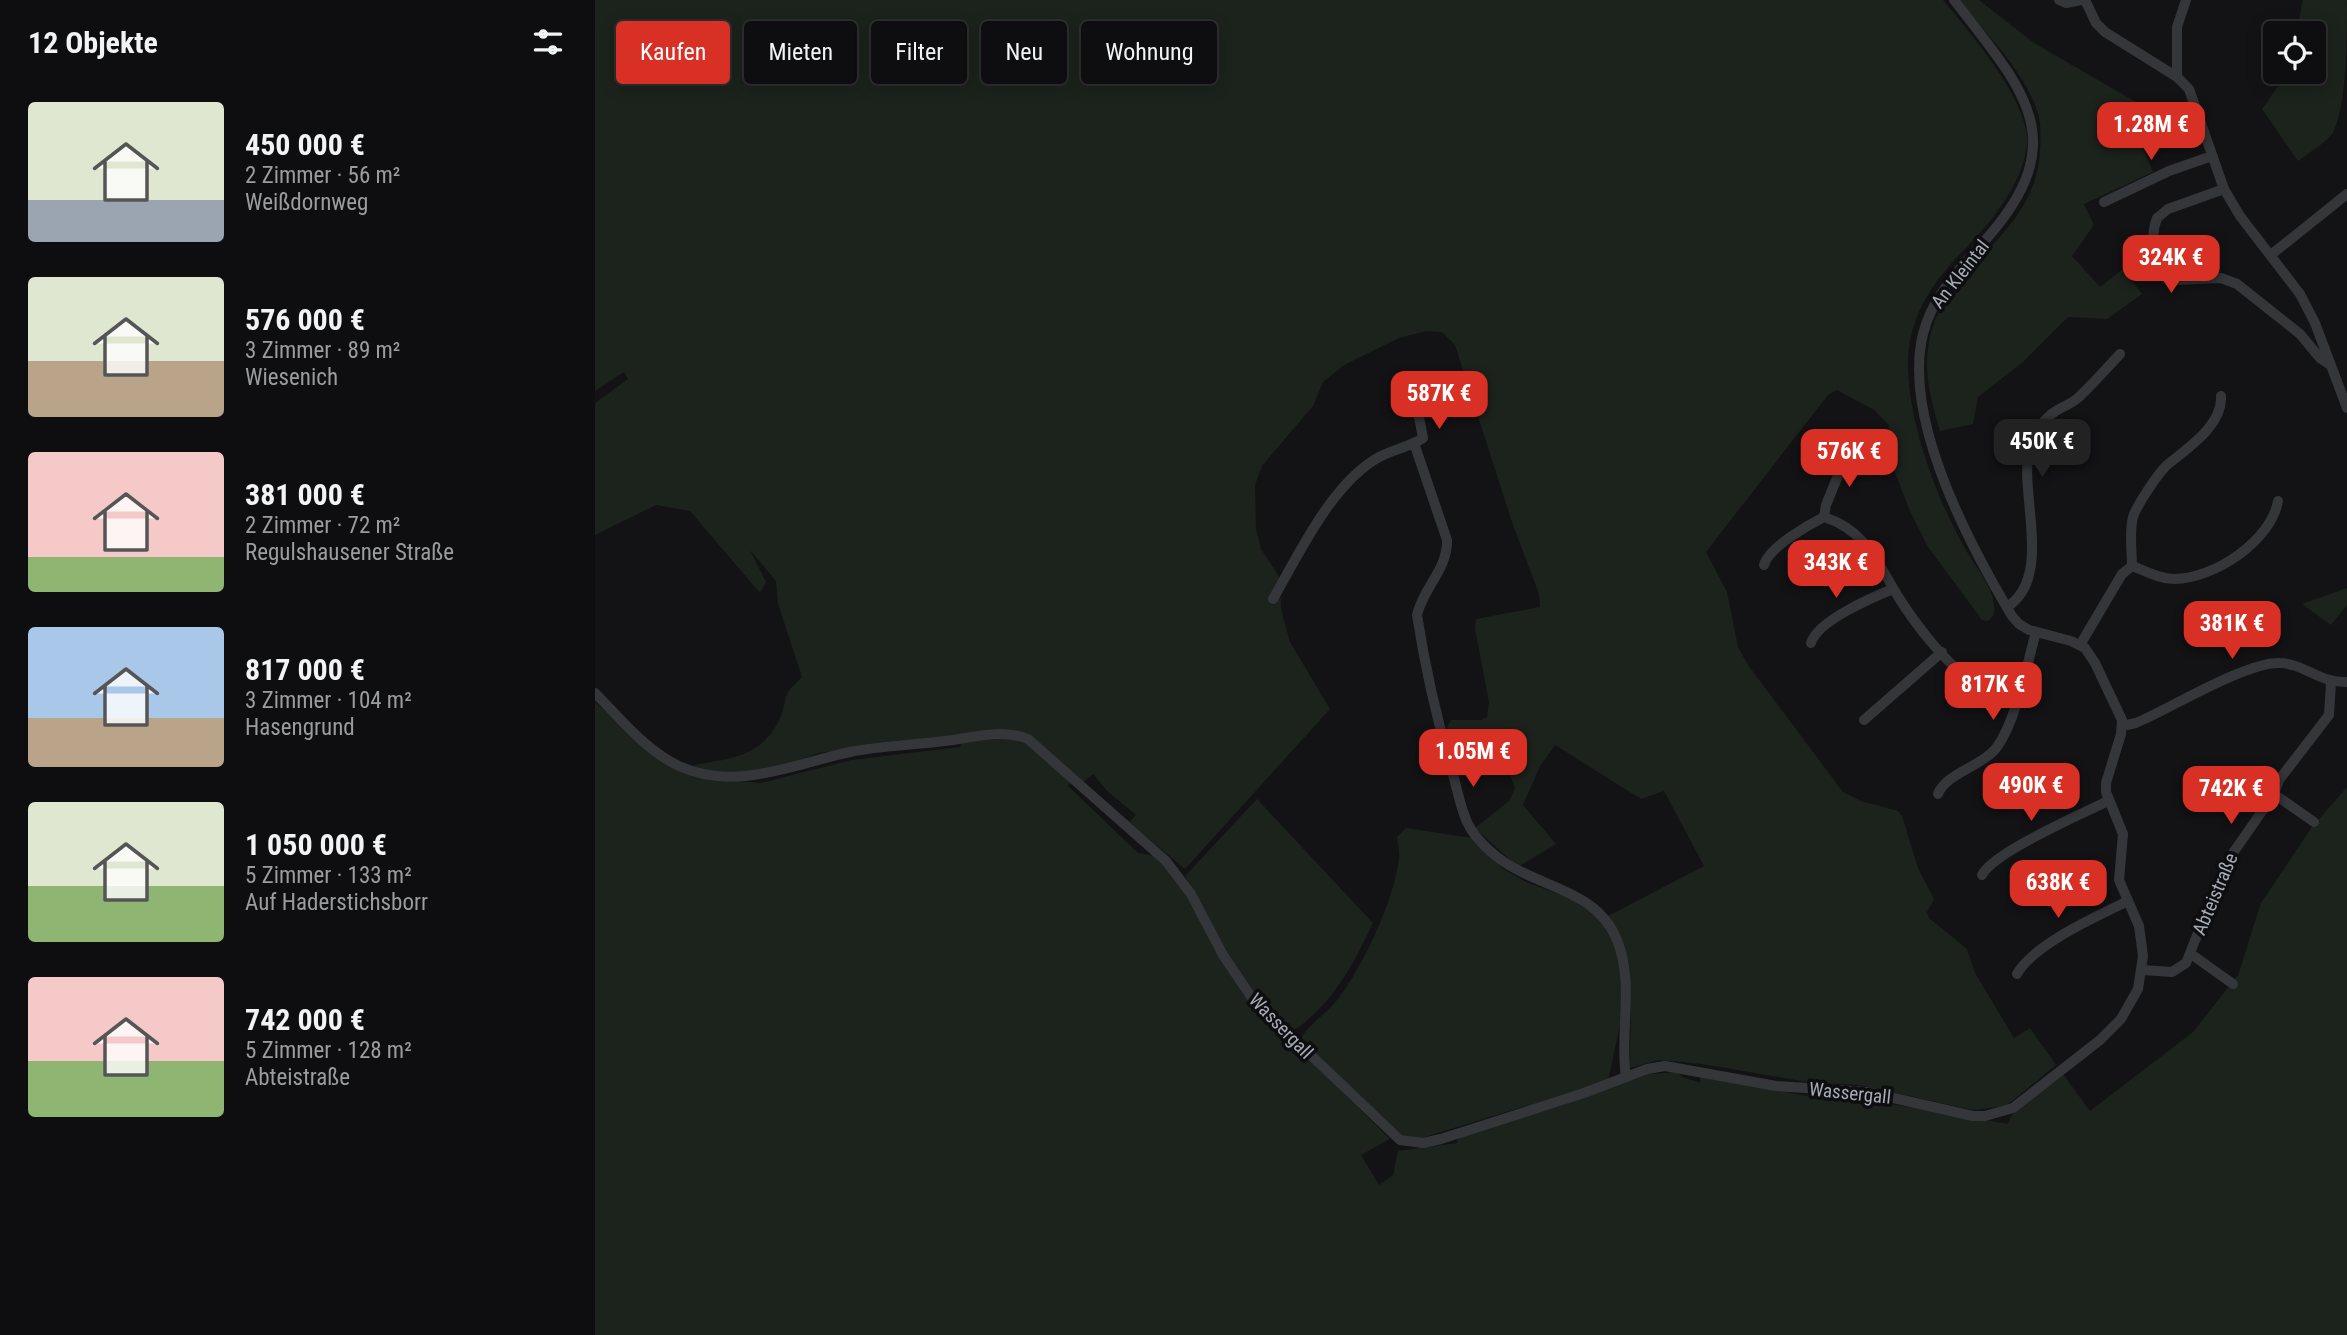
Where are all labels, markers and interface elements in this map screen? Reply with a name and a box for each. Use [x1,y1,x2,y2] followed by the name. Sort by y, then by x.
[616,21,730,84] chip: Kaufen
[744,21,857,84] chip: Mieten
[871,21,967,84] chip: Filter
[981,21,1067,84] chip: Neu
[1081,21,1217,84] chip: Wohnung
[2263,21,2326,84] map controls
[2263,21,2326,84] button: locate
[529,23,567,61] icon: filters
[28,25,158,60] text: 12 Objekte
[2086,102,2216,162] pin: 1.28M €
[2113,111,2189,138] text: 1.28M €
[245,127,365,162] text: 450 000 €
[84,130,168,214] icon: home
[245,162,400,189] text: 2 Zimmer · 56 m²
[245,189,368,216] text: Weißdornweg
[1926,235,1994,313] street label: An Kleintal
[2114,236,2228,295] pin: 324K €
[2139,244,2203,271] text: 324K €
[245,302,365,337] text: 576 000 €
[84,305,168,389] icon: home
[245,337,400,364] text: 3 Zimmer · 89 m²
[245,364,338,391] text: Wiesenich
[1382,372,1496,431] pin: 587K €
[1407,380,1471,407] text: 587K €
[1985,420,2099,479] pin: 450K €
[2010,428,2074,455] text: 450K €
[1792,430,1906,489] pin: 576K €
[1817,438,1881,465] text: 576K €
[245,477,365,512] text: 381 000 €
[84,480,168,564] icon: home
[245,512,400,539] text: 2 Zimmer · 72 m²
[245,539,454,566] text: Regulshausener Straße
[1779,540,1893,600] pin: 343K €
[1804,549,1868,576] text: 343K €
[2175,602,2289,661] pin: 381K €
[2200,610,2264,637] text: 381K €
[245,652,365,687] text: 817 000 €
[84,655,168,739] icon: home
[1936,662,2050,722] pin: 817K €
[1961,671,2025,698] text: 817K €
[245,687,412,714] text: 3 Zimmer · 104 m²
[245,714,355,741] text: Hasengrund
[1408,730,1538,789] pin: 1.05M €
[1435,738,1511,765] text: 1.05M €
[1974,764,2088,823] pin: 490K €
[2174,766,2288,826] pin: 742K €
[1999,772,2063,799] text: 490K €
[2199,775,2263,802] text: 742K €
[245,827,387,862] text: 1 050 000 €
[84,830,168,914] icon: home
[2187,849,2243,938] street label: Abteistraße
[2001,860,2115,920] pin: 638K €
[245,862,412,889] text: 5 Zimmer · 133 m²
[2026,869,2090,896] text: 638K €
[245,889,428,916] text: Auf Haderstichsborr
[1244,988,1318,1064] street label: Wassergall
[245,1002,365,1037] text: 742 000 €
[84,1005,168,1089] icon: home
[245,1037,412,1064] text: 5 Zimmer · 128 m²
[245,1064,350,1091] text: Abteistraße
[1808,1077,1892,1109] street label: Wassergall

